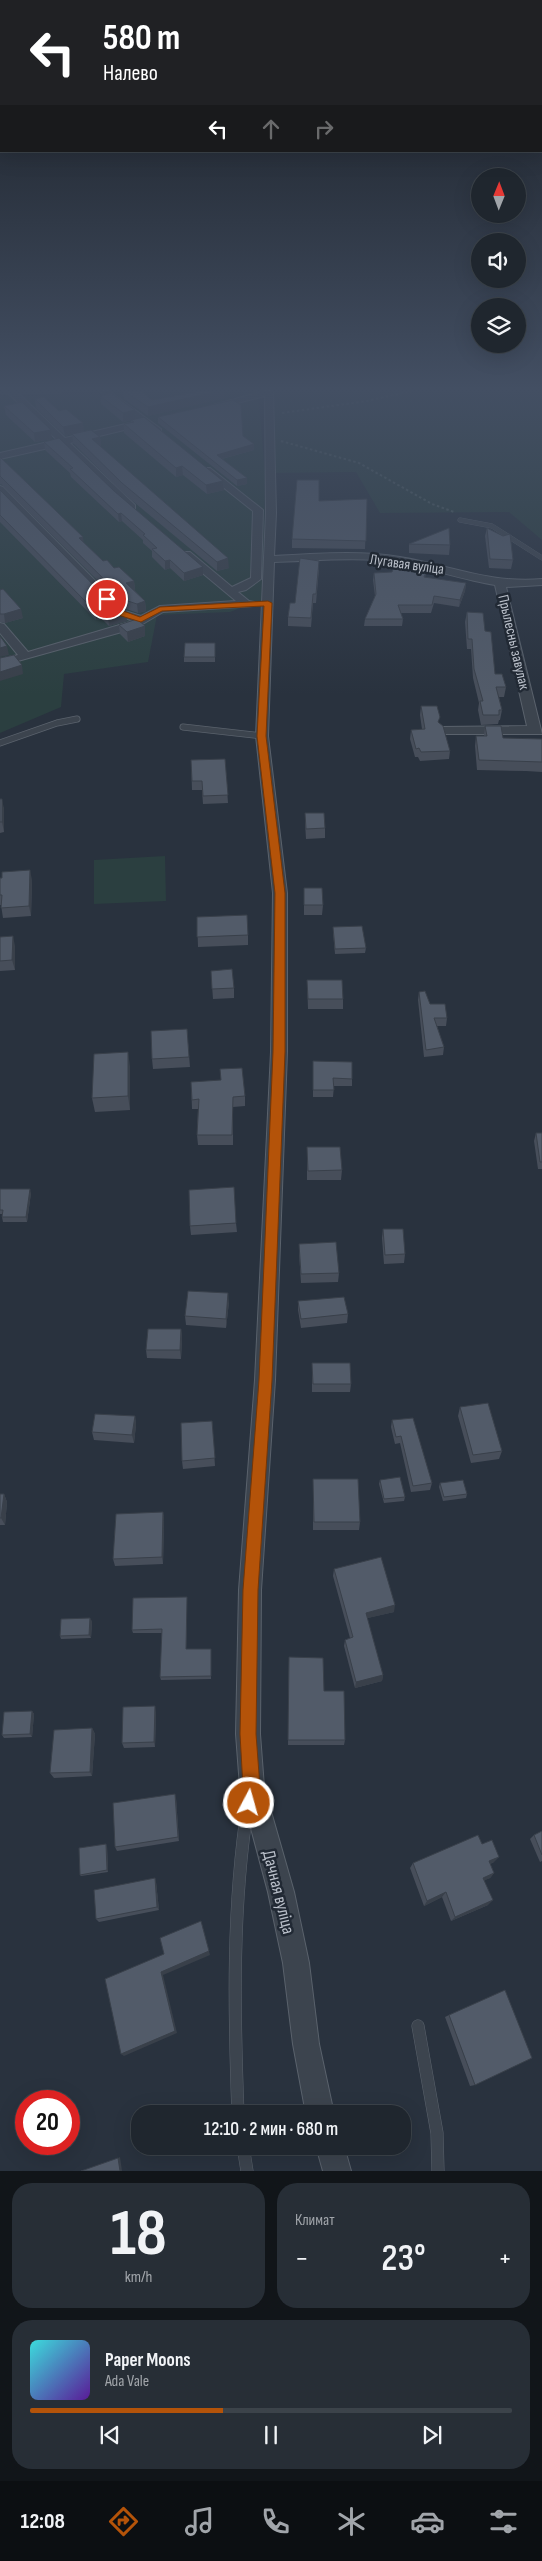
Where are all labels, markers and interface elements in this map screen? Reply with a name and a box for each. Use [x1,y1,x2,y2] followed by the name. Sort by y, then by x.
[103,17,180,60] text: 580 m
[20,20,85,85] icon: left
[103,60,158,87] text: Налево
[204,115,232,143] icon: left
[257,115,285,143] icon: ahead
[310,115,338,143] icon: right
[471,168,526,222] north arrow
[471,168,526,353] map controls
[471,233,526,288] button: sound
[471,298,526,353] button: layers
[369,550,445,579] street label: Лугавая вуліца
[86,578,128,620] pin
[93,585,121,613] icon: arrive
[493,593,534,692] street label: Прылесны завулак
[222,1776,274,1828] position arrow
[258,1848,299,1936] street label: Дачная вуліца
[15,2090,80,2155] speed limit sign: 20
[204,2118,338,2141] text: 12:10 · 2 мин · 680 m
[110,2196,167,2274] text: 18
[295,2211,335,2230] text: Климат
[381,2236,426,2281] text: 23°
[295,2242,309,2275] text: −
[498,2242,512,2275] text: +
[125,2268,152,2287] text: km/h
[105,2349,191,2372] text: Paper Moons
[105,2372,149,2391] text: Ada Vale
[96,2421,124,2449] icon: previous
[257,2421,285,2449] icon: pause
[418,2421,446,2449] icon: next
[106,2504,141,2539] icon: directions
[182,2504,217,2539] icon: music
[258,2504,293,2539] icon: phone
[334,2504,369,2539] icon: climate
[410,2504,445,2539] icon: car
[486,2504,521,2539] icon: filters
[21,2508,65,2535] text: 12:08

